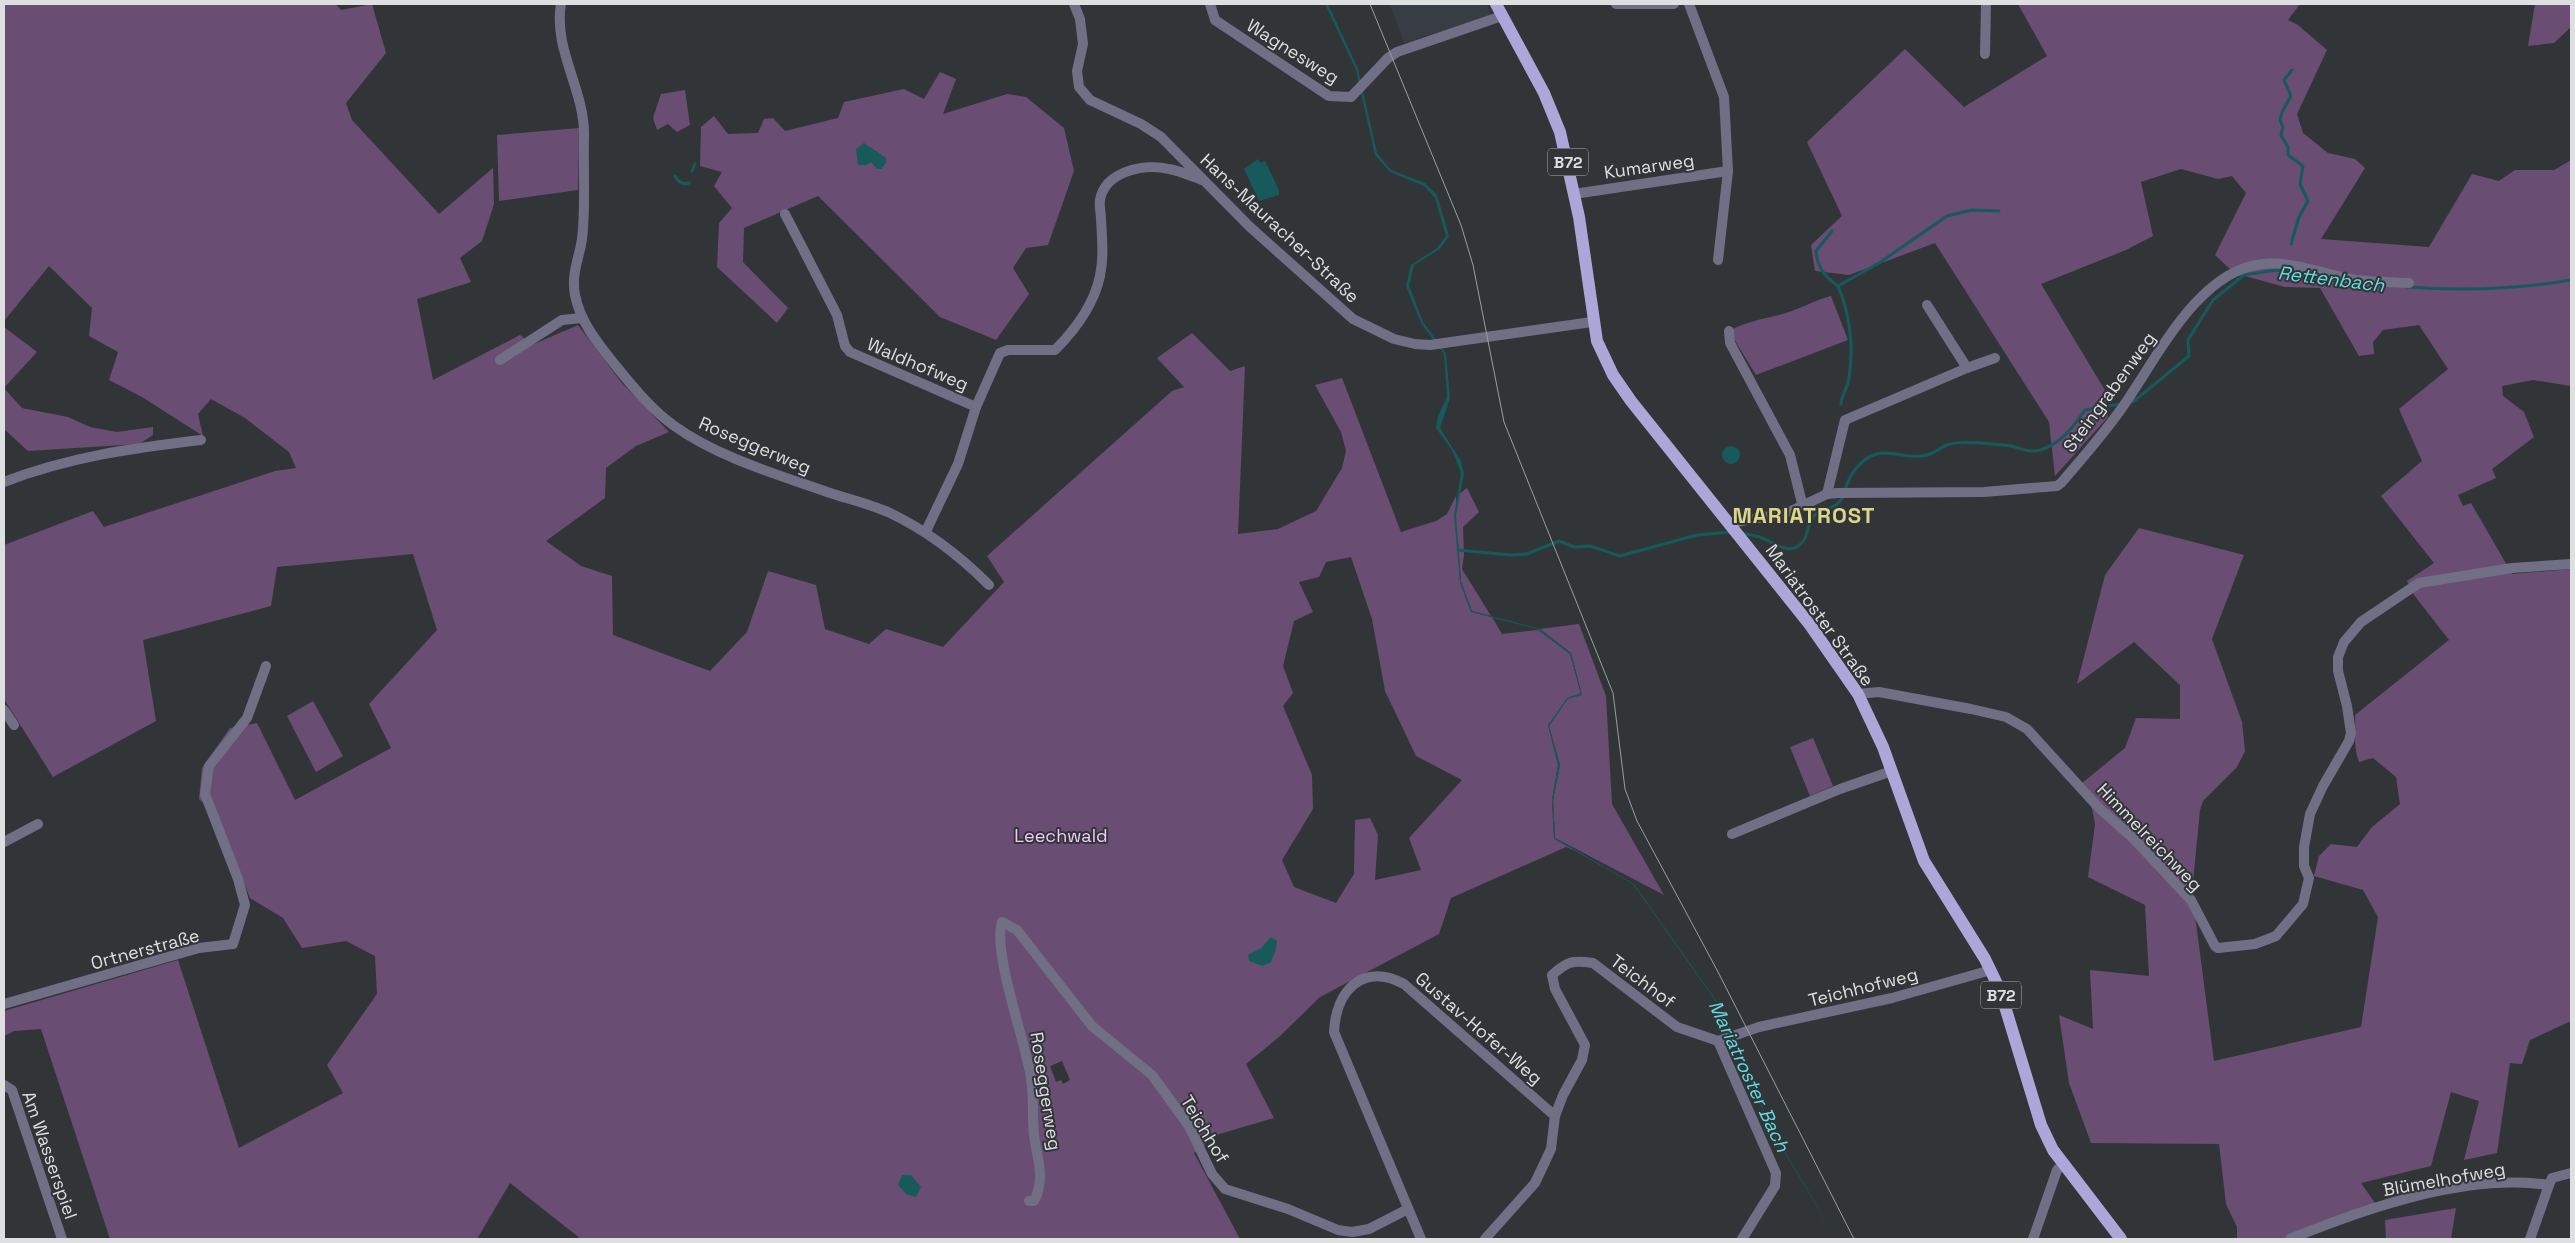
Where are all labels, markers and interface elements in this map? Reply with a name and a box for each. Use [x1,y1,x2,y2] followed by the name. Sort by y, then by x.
[1243,14,1343,88] street label: Wagnesweg
[1196,148,1364,308] street label: Hans-Mauracher-Straße
[1548,148,1588,176] road number: B72
[1602,148,1696,184] street label: Kumarweg
[2276,260,2386,298] water label: Rettenbach
[2058,327,2160,457] street label: Steingrabenweg
[864,332,972,396] street label: Waldhofweg
[695,411,815,479] street label: Roseggerweg
[1732,501,1876,529] district label: MARIATROST
[1761,539,1879,691] street label: Mariatroster Straße
[2092,778,2208,896] street label: Himmelreichweg
[1014,824,1108,847] park label: Leechwald
[88,923,202,975] street label: Ortnerstraße
[1606,949,1680,1013] street label: Teichhof
[1806,962,1920,1012] street label: Teichhofweg
[1411,967,1547,1089] street label: Gustav-Hofer-Weg
[1981,982,2021,1008] road number: B72
[1703,996,1795,1156] water label: Mariatroster Bach
[1025,1030,1067,1152] street label: Roseggerweg
[17,1088,83,1222] street label: Am Wasserspiel
[1176,1091,1234,1167] street label: Teichhof
[2381,1157,2507,1201] street label: Blümelhofweg

